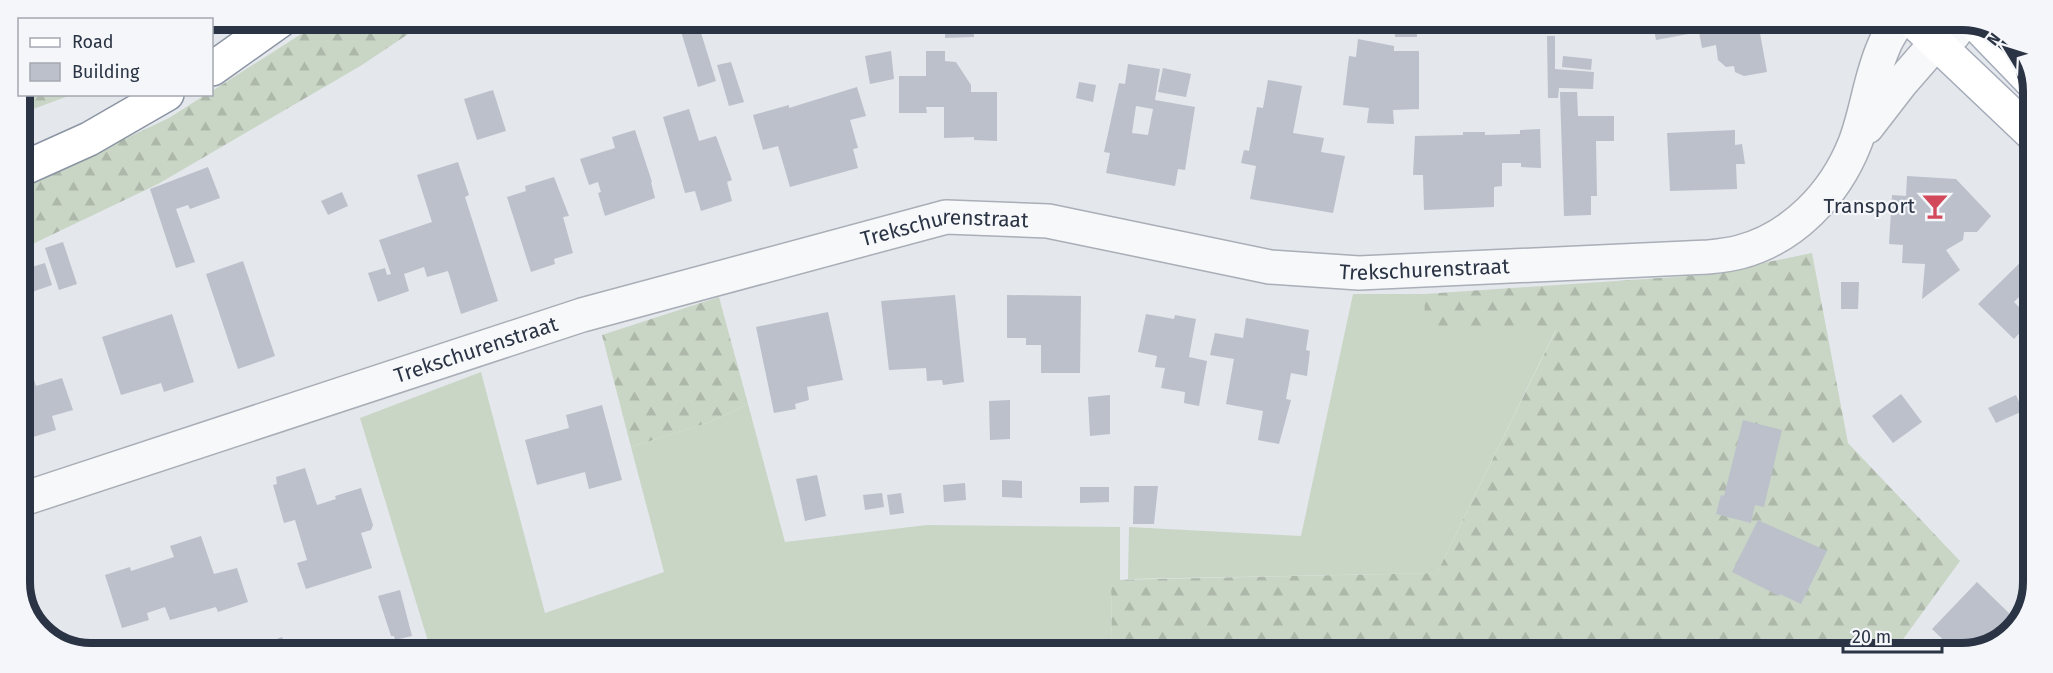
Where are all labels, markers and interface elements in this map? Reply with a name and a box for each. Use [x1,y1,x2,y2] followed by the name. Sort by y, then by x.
[18,18,213,96] legend
[1975,18,2035,78] north arrow
[1983,29,2004,49] text: N
[72,31,114,53] text: Road
[72,61,140,83] text: Building
[1920,191,1950,221] bar icon: Transport
[1823,193,1915,219] place label: Transport
[858,204,1030,252] street label: Trekschurenstraat
[1338,253,1511,286] street label: Trekschurenstraat
[391,311,561,389] street label: Trekschurenstraat
[1843,616,1942,654] scale bar
[1852,626,1891,648] text: 20 m

